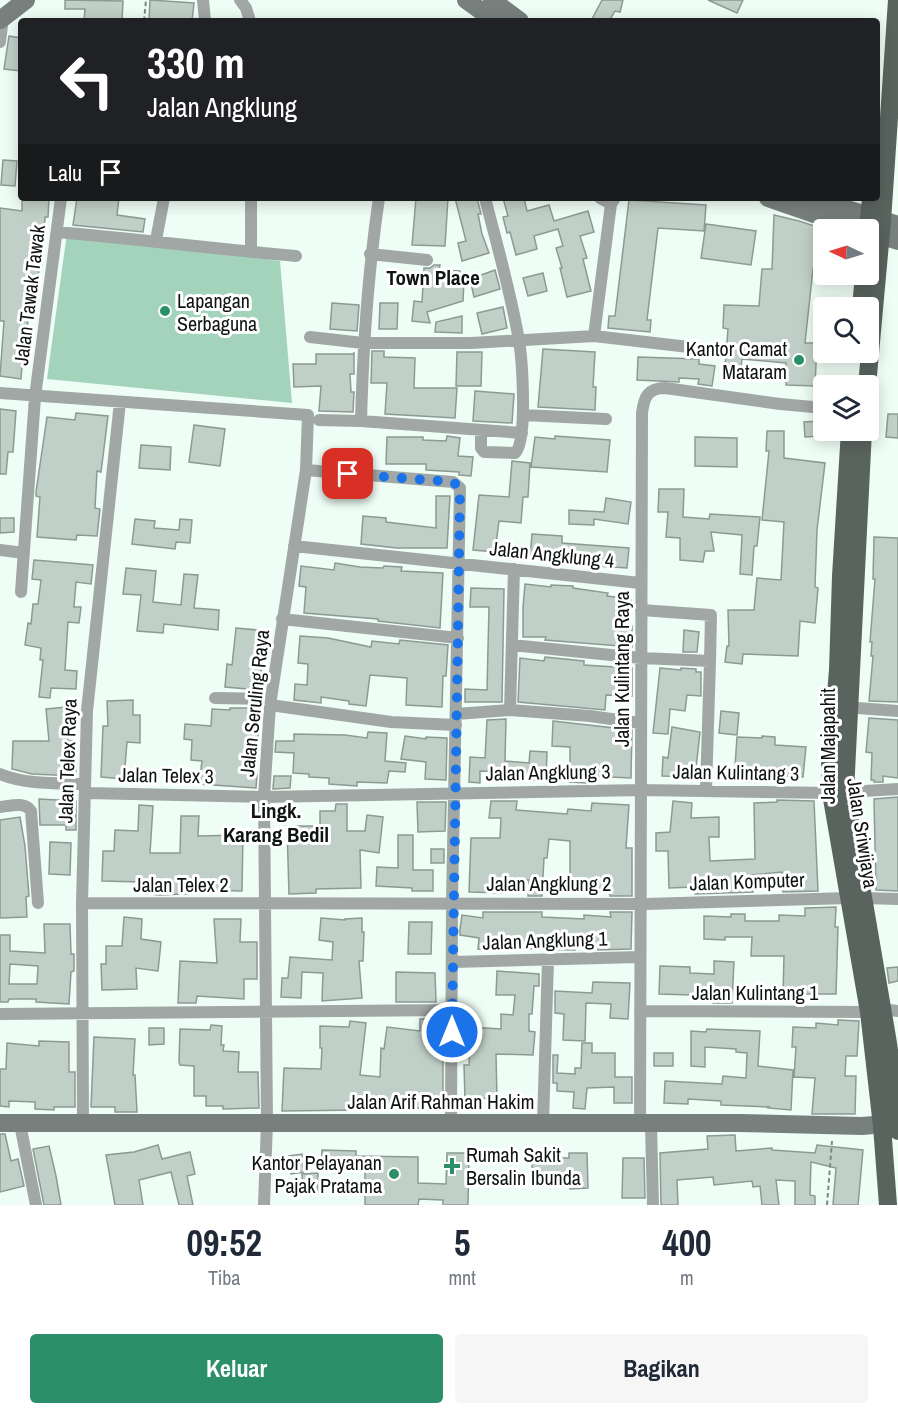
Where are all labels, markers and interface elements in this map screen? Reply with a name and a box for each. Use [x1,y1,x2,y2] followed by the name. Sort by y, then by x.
[147,35,245,91] text: 330 m
[48,42,126,120] icon: left
[147,89,297,125] text: Jalan Angklung
[94,156,127,189] icon: arrive
[48,158,82,188] text: Lalu
[813,219,879,285] north arrow
[813,219,879,441] map controls
[7,222,51,367] street label: Jalan Tawak Tawak
[386,263,480,292] district label: Town Place
[177,287,257,337] place label: Lapangan Serbaguna
[813,297,879,363] button: search
[158,304,172,318] marker: Lapangan Serbaguna
[686,335,787,385] place label: Kantor Camat Mataram
[792,353,806,367] marker: Kantor Camat Mataram
[813,375,879,441] button: layers
[322,448,373,499] pin
[331,457,364,490] icon: arrive
[488,534,616,574] street label: Jalan Angklung 4
[608,591,635,747] street label: Jalan Kulintang Raya
[233,628,275,778] street label: Jalan Seruling Raya
[814,688,841,804] street label: Jalan Majapahit
[51,698,83,824] street label: Jalan Telex Raya
[485,757,611,787] street label: Jalan Angklung 3
[672,757,800,787] street label: Jalan Kulintang 3
[118,761,214,789] street label: Jalan Telex 3
[841,776,885,890] street label: Jalan Sriwijaya
[223,796,329,849] district label: Lingk. Karang Bedil
[689,865,805,896] street label: Jalan Komputer
[487,870,611,897] street label: Jalan Angklung 2
[133,871,229,898] street label: Jalan Telex 2
[482,924,608,956] street label: Jalan Angklung 1
[692,979,818,1006] street label: Jalan Kulintang 1
[420,1000,484,1064] position arrow
[348,1088,534,1115] street label: Jalan Arif Rahman Hakim
[466,1141,581,1191] place label: Rumah Sakit Bersalin Ibunda
[252,1149,382,1199] place label: Kantor Pelayanan Pajak Pratama
[443,1157,461,1175] marker: Rumah Sakit Bersalin Ibunda
[387,1167,401,1181] marker: Kantor Pelayanan Pajak Pratama
[186,1219,262,1267] text: 09:52
[454,1219,470,1267] text: 5
[662,1219,712,1267] text: 400
[208,1264,240,1291] text: Tiba
[448,1264,476,1291] text: mnt
[680,1264,694,1291] text: m
[30,1334,443,1403] button: Keluar
[455,1334,868,1403] button: Bagikan

